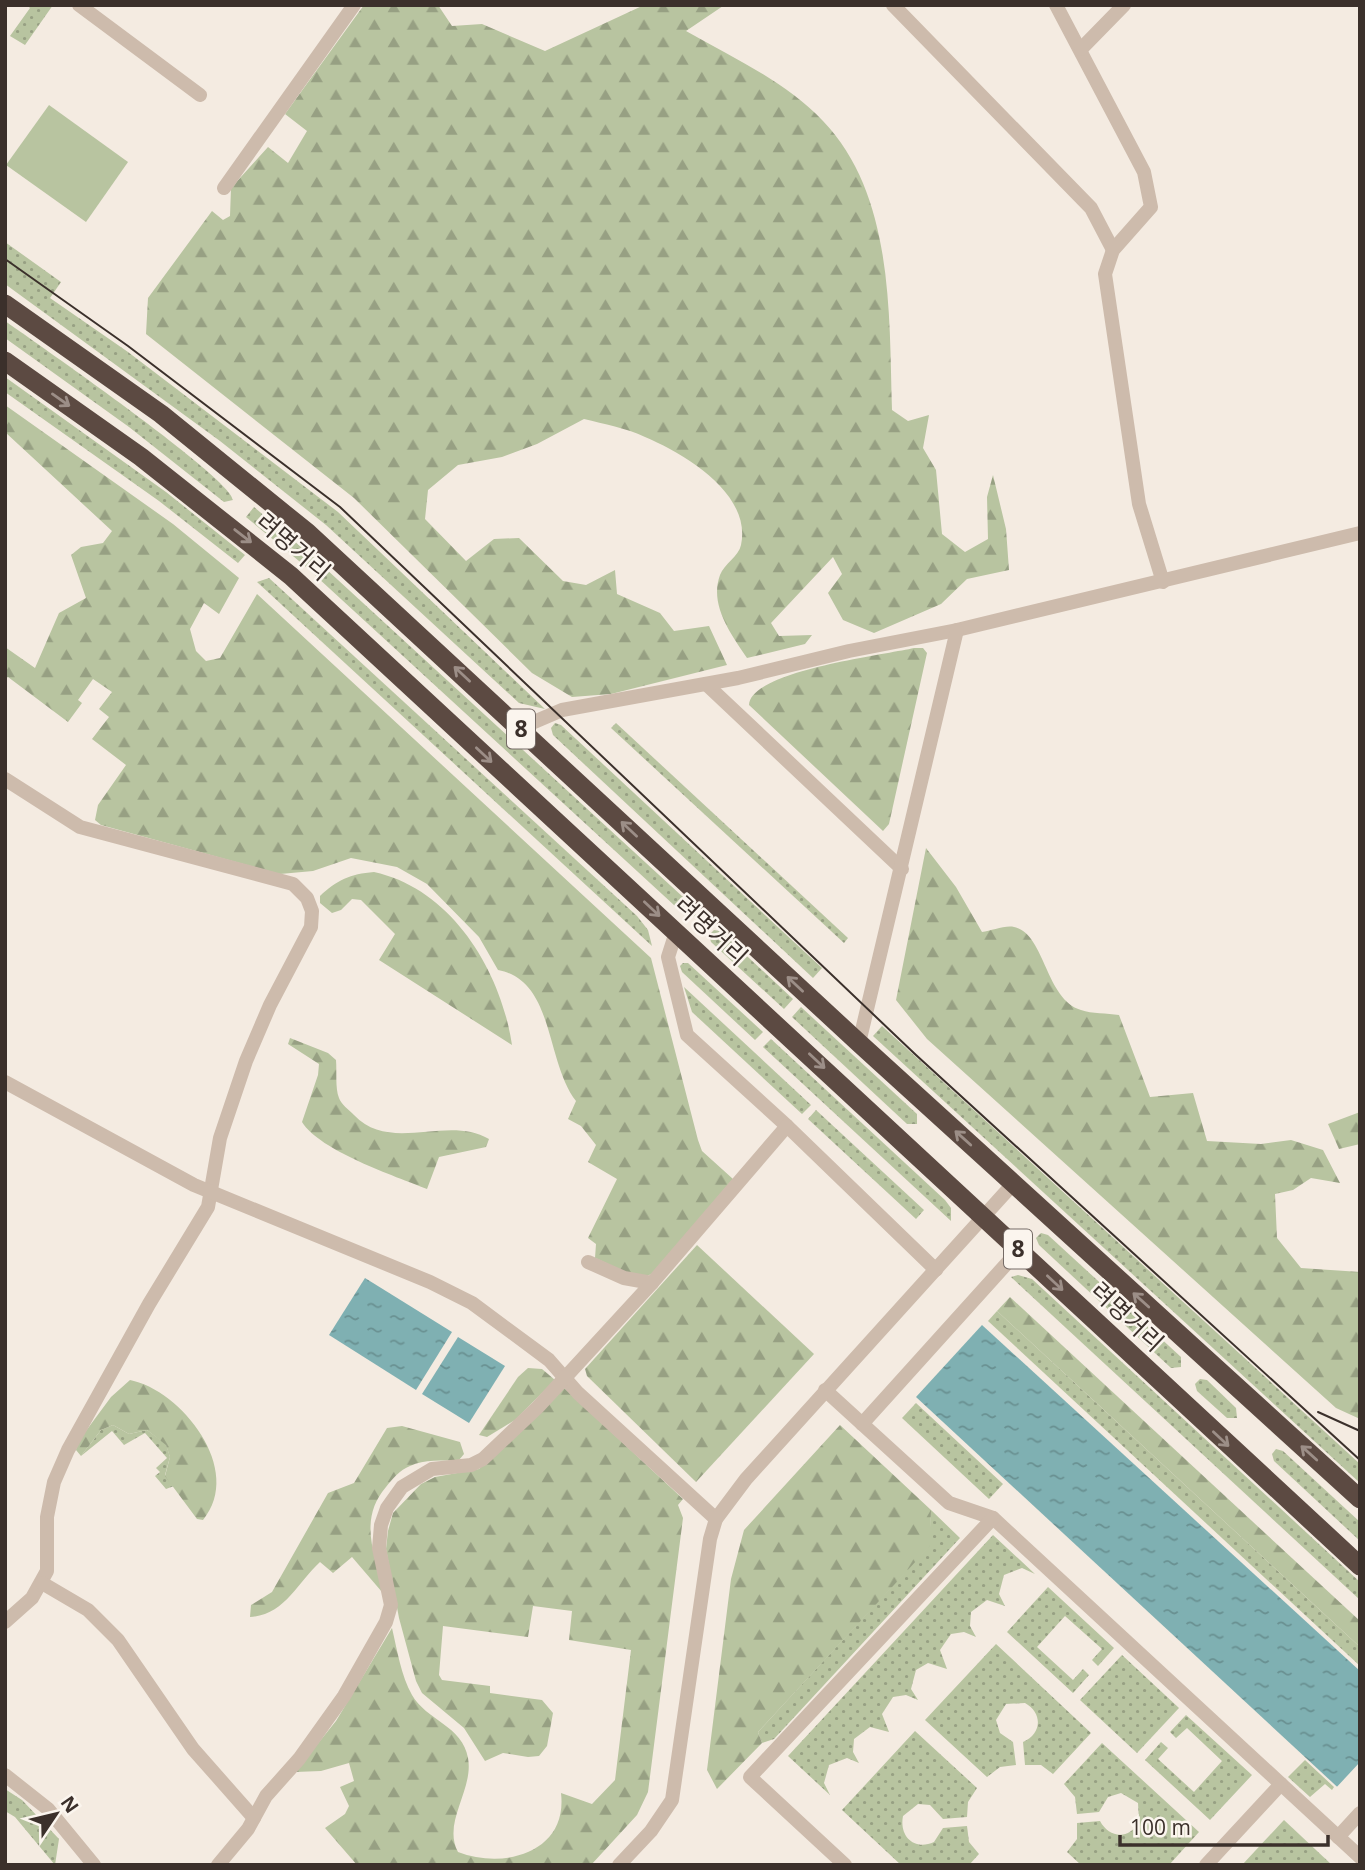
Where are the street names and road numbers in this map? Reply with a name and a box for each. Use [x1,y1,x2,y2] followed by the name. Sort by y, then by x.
[250,504,338,587] street label: 려명거리
[507,709,535,748] road number: 8
[668,888,756,972] street label: 려명거리
[1004,1230,1032,1268] road number: 8
[1084,1274,1172,1358] street label: 려명거리

